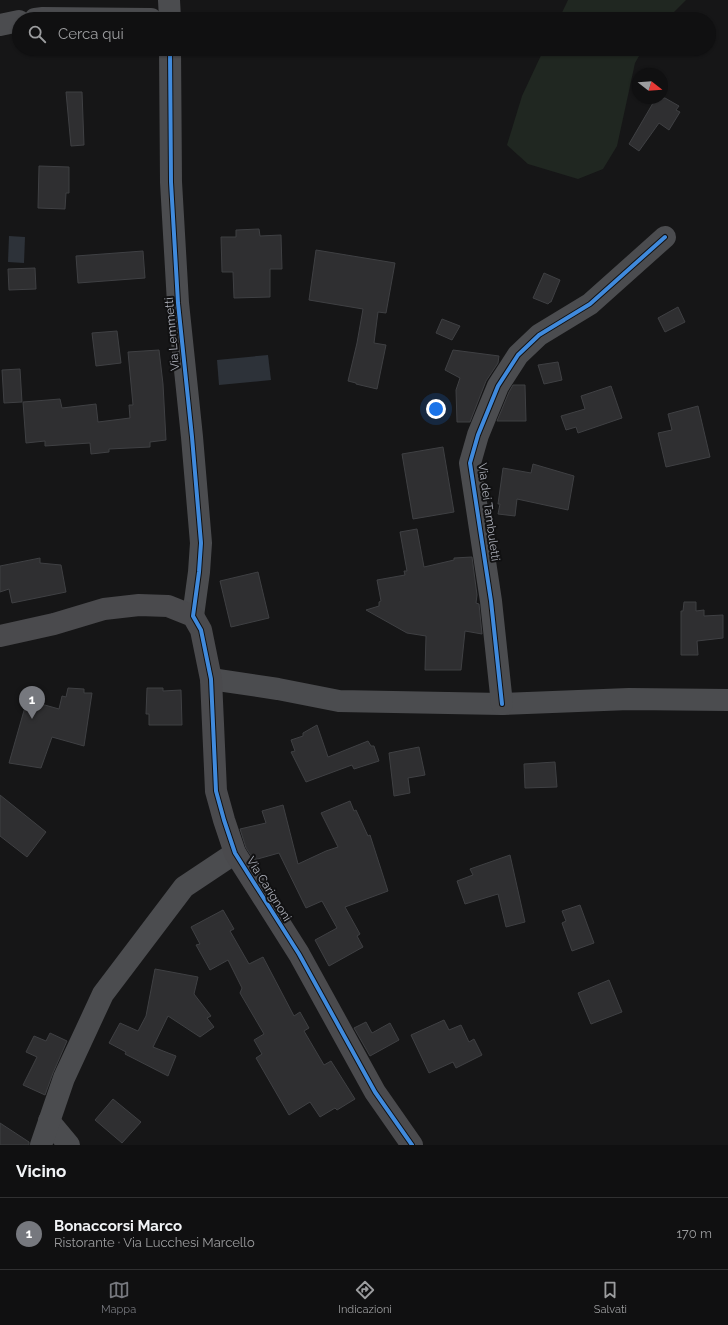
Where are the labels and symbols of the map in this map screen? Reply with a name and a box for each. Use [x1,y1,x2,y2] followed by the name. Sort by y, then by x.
[632,68,668,104] north arrow
[162,297,182,371] street label: Via Lemmetti
[426,399,446,419] your location
[475,462,503,562] street label: Via dei Tambuletti
[19,686,45,719] pin: 1
[244,854,294,924] street label: Via Carignoni

